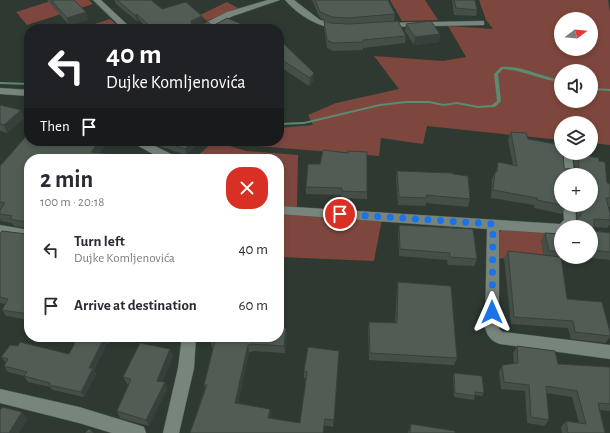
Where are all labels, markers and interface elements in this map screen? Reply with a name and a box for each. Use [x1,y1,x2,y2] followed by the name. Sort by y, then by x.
[554,12,598,56] north arrow
[554,12,598,264] map controls
[40,40,92,92] icon: left
[106,41,162,69] text: 40 m
[554,64,598,108] button: sound
[106,74,246,92] text: Dujke Komljenovića
[78,116,100,138] icon: arrive
[554,116,598,160] button: layers
[40,119,70,134] text: Then
[226,167,268,209] button: close
[40,168,93,192] text: 2 min
[554,168,598,212] button: +
[40,196,104,209] text: 100 m · 20:18
[323,197,357,231] pin
[329,203,351,225] icon: arrive
[554,220,598,264] button: −
[74,234,125,249] text: Turn left
[40,239,62,261] icon: left
[238,242,268,257] text: 40 m
[74,252,175,265] text: Dujke Komljenovića
[471,291,513,333] position arrow
[40,295,62,317] icon: arrive
[74,298,197,313] text: Arrive at destination
[239,298,268,313] text: 60 m

